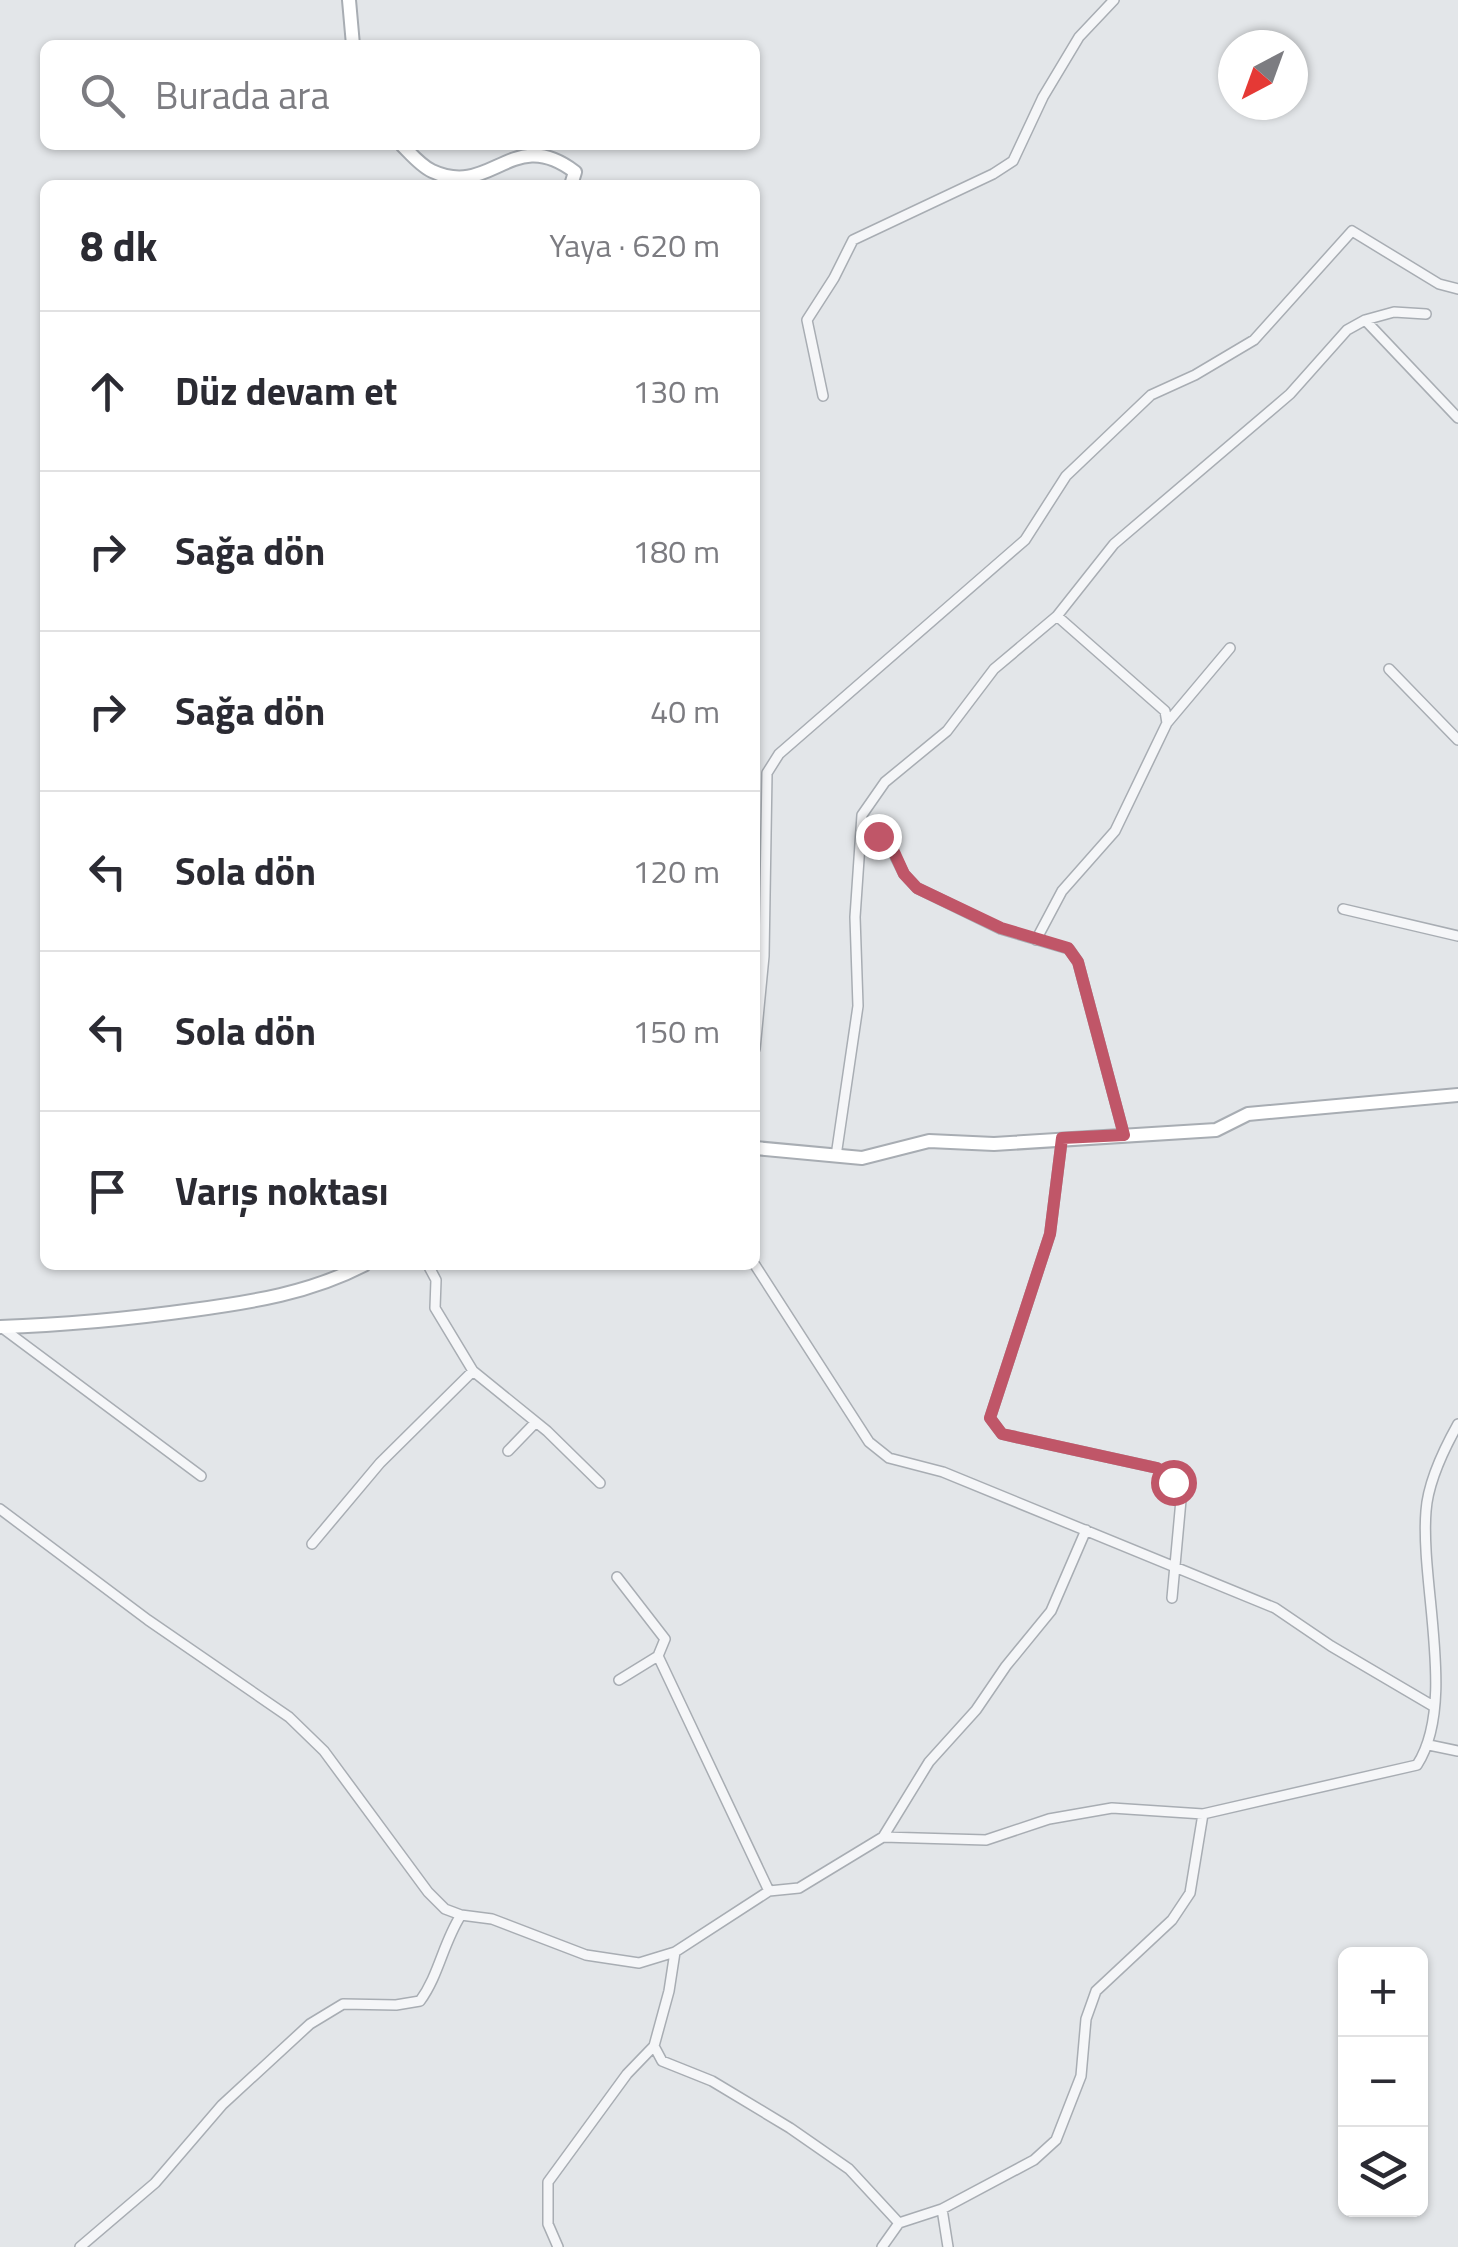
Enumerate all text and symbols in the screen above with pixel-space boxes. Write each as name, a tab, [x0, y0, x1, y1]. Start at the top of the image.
north arrow	[1218, 30, 1308, 120]
search box	[40, 40, 760, 150]
text: Burada ara	[155, 66, 330, 124]
icon: search	[75, 68, 130, 123]
text: 8 dk	[80, 213, 157, 277]
text: Yaya · 620 m	[549, 221, 720, 269]
text: Düz devam et	[175, 362, 397, 420]
icon: ahead	[80, 364, 135, 419]
text: 130 m	[632, 367, 720, 415]
text: Sağa dön	[175, 522, 325, 580]
icon: right	[80, 524, 135, 579]
text: 180 m	[632, 527, 720, 575]
text: Sağa dön	[175, 682, 325, 740]
icon: right	[80, 684, 135, 739]
text: 40 m	[650, 687, 720, 735]
route end	[856, 814, 902, 860]
text: Sola dön	[175, 842, 316, 900]
icon: left	[80, 844, 135, 899]
text: 120 m	[632, 847, 720, 895]
text: Sola dön	[175, 1002, 316, 1060]
icon: left	[80, 1004, 135, 1059]
text: 150 m	[632, 1007, 720, 1055]
text: Varış noktası	[175, 1162, 389, 1220]
icon: arrive	[80, 1164, 135, 1219]
route start	[1151, 1460, 1197, 1506]
map controls	[1338, 1947, 1428, 2217]
button: +	[1338, 1947, 1428, 2037]
button: −	[1338, 2037, 1428, 2127]
button: layers	[1338, 2127, 1428, 2217]

